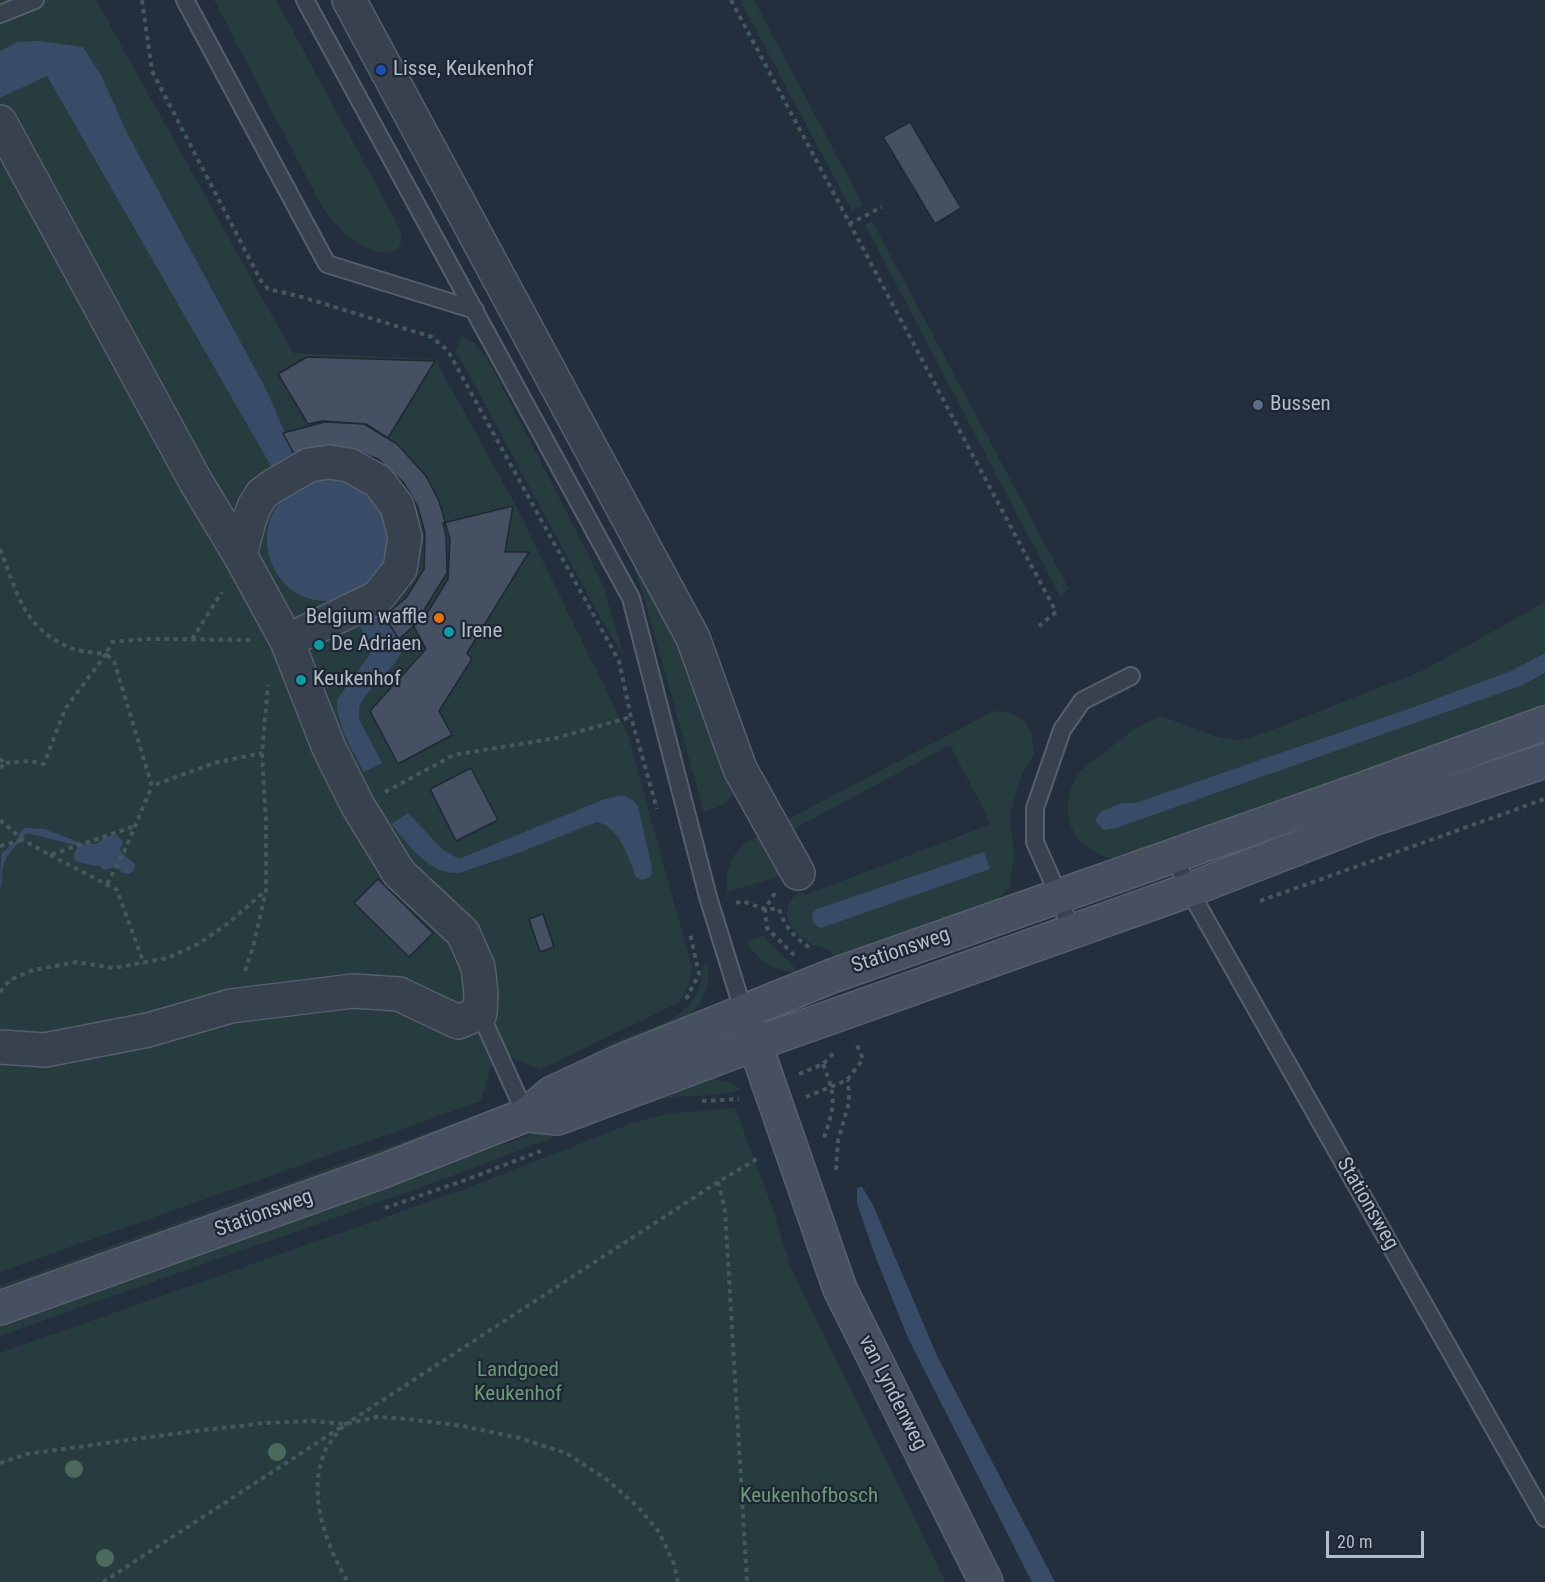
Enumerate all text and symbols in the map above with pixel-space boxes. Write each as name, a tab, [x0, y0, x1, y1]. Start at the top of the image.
place label: Lisse, Keukenhof	[393, 57, 534, 83]
marker: Lisse, Keukenhof	[374, 63, 388, 77]
place label: Bussen	[1270, 392, 1331, 418]
marker: Bussen	[1251, 398, 1265, 412]
place label: Belgium waffle	[306, 605, 427, 631]
marker: Belgium waffle	[432, 611, 446, 625]
place label: Irene	[461, 619, 502, 645]
marker: Irene	[442, 625, 456, 639]
place label: De Adriaen	[331, 632, 421, 658]
marker: De Adriaen	[312, 638, 326, 652]
place label: Keukenhof	[313, 667, 401, 693]
marker: Keukenhof	[294, 673, 308, 687]
street label: Stationsweg	[849, 922, 953, 980]
street label: Stationsweg	[1331, 1153, 1403, 1255]
street label: Stationsweg	[212, 1185, 316, 1243]
street label: van Lyndenweg	[852, 1331, 932, 1455]
park label: Landgoed Keukenhof	[474, 1358, 562, 1408]
park label: Keukenhofbosch	[740, 1484, 878, 1510]
scale bar	[1329, 1519, 1426, 1557]
text: 20 m	[1337, 1531, 1372, 1552]

